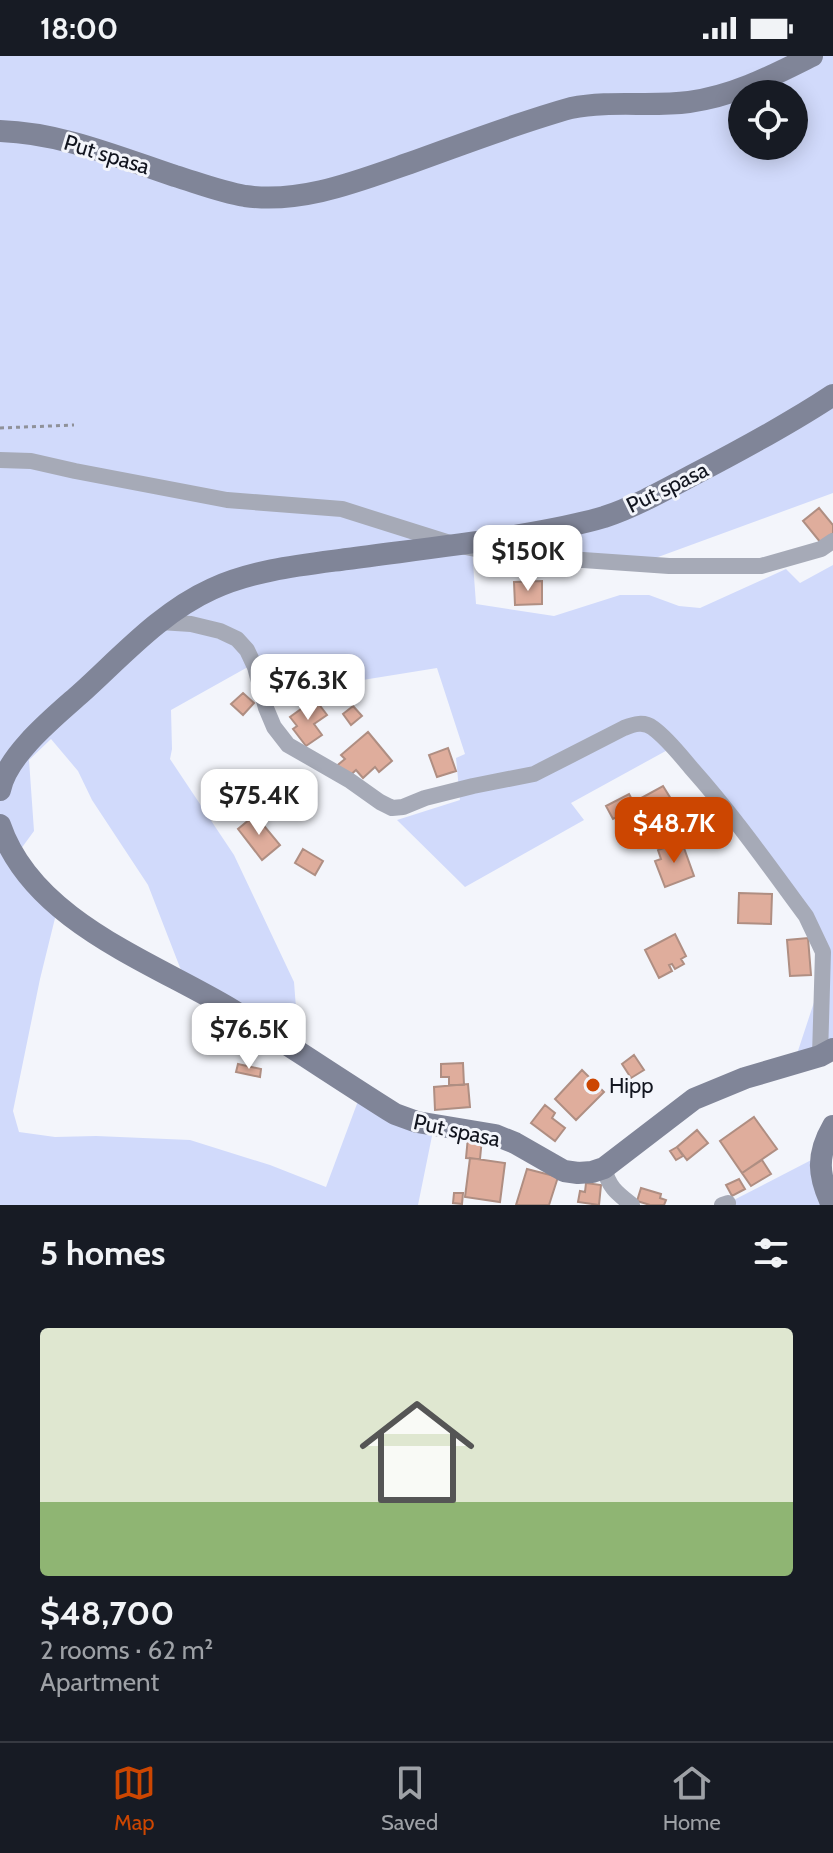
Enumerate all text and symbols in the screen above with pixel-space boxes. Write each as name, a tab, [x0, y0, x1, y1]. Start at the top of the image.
text: 18:00	[40, 10, 118, 47]
map controls	[728, 80, 808, 160]
button: locate	[728, 80, 808, 160]
street label: Put spasa	[61, 129, 153, 180]
street label: Put spasa	[622, 456, 713, 519]
pin: $150K	[472, 525, 584, 593]
text: $150K	[491, 535, 565, 567]
pin: $76.3K	[243, 654, 373, 722]
text: $76.3K	[269, 664, 347, 696]
pin: $75.4K	[194, 769, 324, 837]
text: $75.4K	[219, 779, 299, 811]
pin: $48.7K	[609, 797, 739, 865]
text: $48.7K	[633, 807, 715, 839]
pin: $76.5K	[184, 1003, 314, 1071]
text: $76.5K	[210, 1013, 288, 1045]
place label: Hipp	[609, 1072, 654, 1099]
marker: Hipp	[584, 1076, 602, 1094]
street label: Put spasa	[411, 1108, 503, 1153]
icon: filters	[749, 1231, 793, 1275]
text: 5 homes	[40, 1232, 165, 1274]
icon: home	[345, 1380, 489, 1524]
text: $48,700	[40, 1592, 174, 1634]
text: 2 rooms · 62 m²	[40, 1634, 213, 1666]
text: Apartment	[40, 1666, 159, 1698]
tab: Map	[112, 1761, 156, 1836]
tab: Saved	[381, 1761, 438, 1836]
tab: Home	[663, 1761, 721, 1836]

